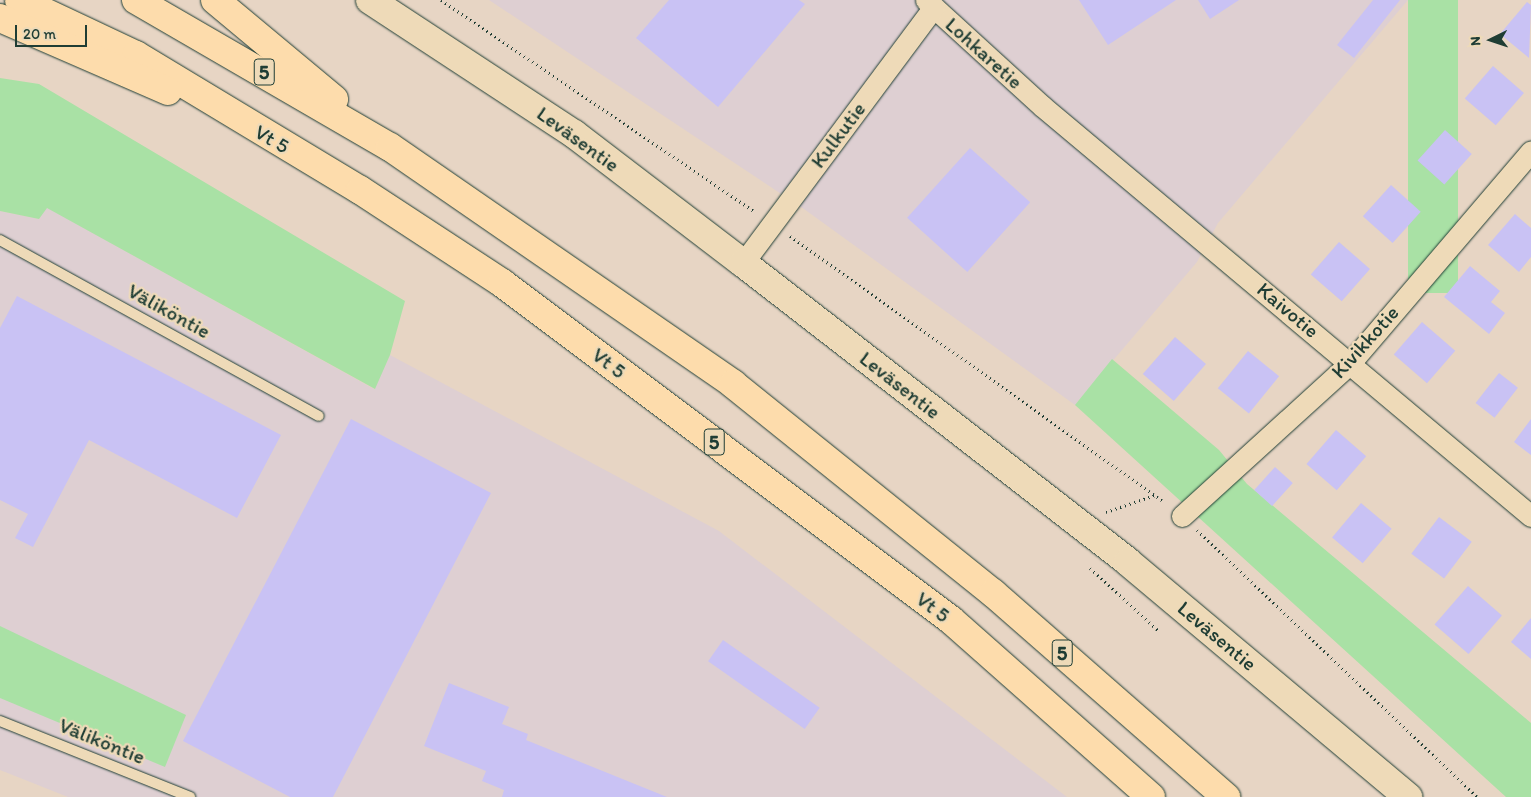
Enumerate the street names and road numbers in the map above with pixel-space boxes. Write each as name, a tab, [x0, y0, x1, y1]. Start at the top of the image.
street label: Lohkaretie	[940, 12, 1028, 94]
road number: 5	[253, 54, 275, 90]
street label: Kulkutie	[805, 97, 871, 173]
street label: Leväsentie	[532, 101, 624, 177]
street label: Vt 5	[250, 119, 294, 159]
street label: Kaivotie	[1252, 277, 1324, 343]
street label: Väliköntie	[123, 278, 215, 344]
street label: Kivikkotie	[1326, 300, 1404, 384]
street label: Vt 5	[587, 342, 631, 384]
street label: Leväsentie	[855, 346, 945, 424]
road number: 5	[703, 424, 725, 460]
street label: Vt 5	[911, 586, 955, 628]
street label: Leväsentie	[1172, 596, 1262, 676]
road number: 5	[1051, 636, 1073, 670]
street label: Väliköntie	[55, 712, 149, 770]

